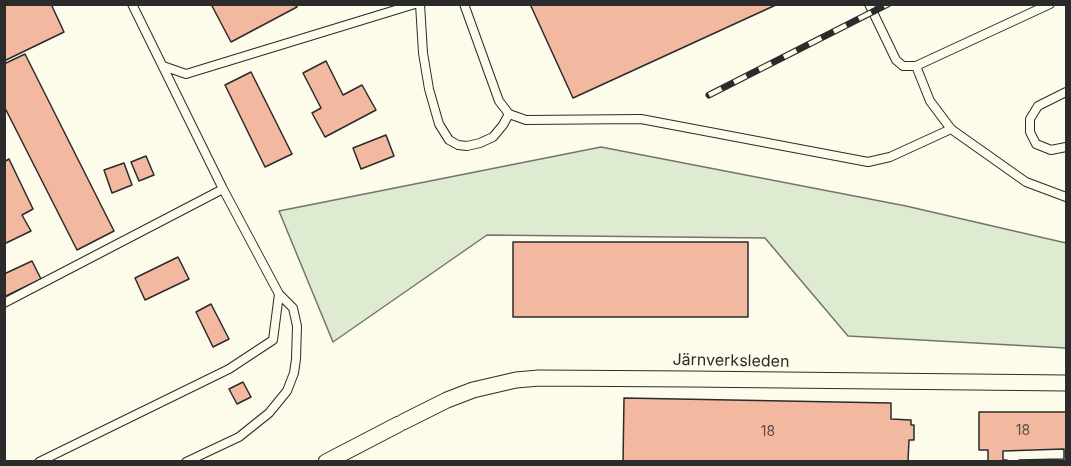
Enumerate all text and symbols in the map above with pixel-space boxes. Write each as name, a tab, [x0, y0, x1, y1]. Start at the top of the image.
street label: Järnverksleden	[672, 350, 790, 372]
house number: 18	[1016, 423, 1030, 439]
house number: 18	[761, 424, 775, 440]

